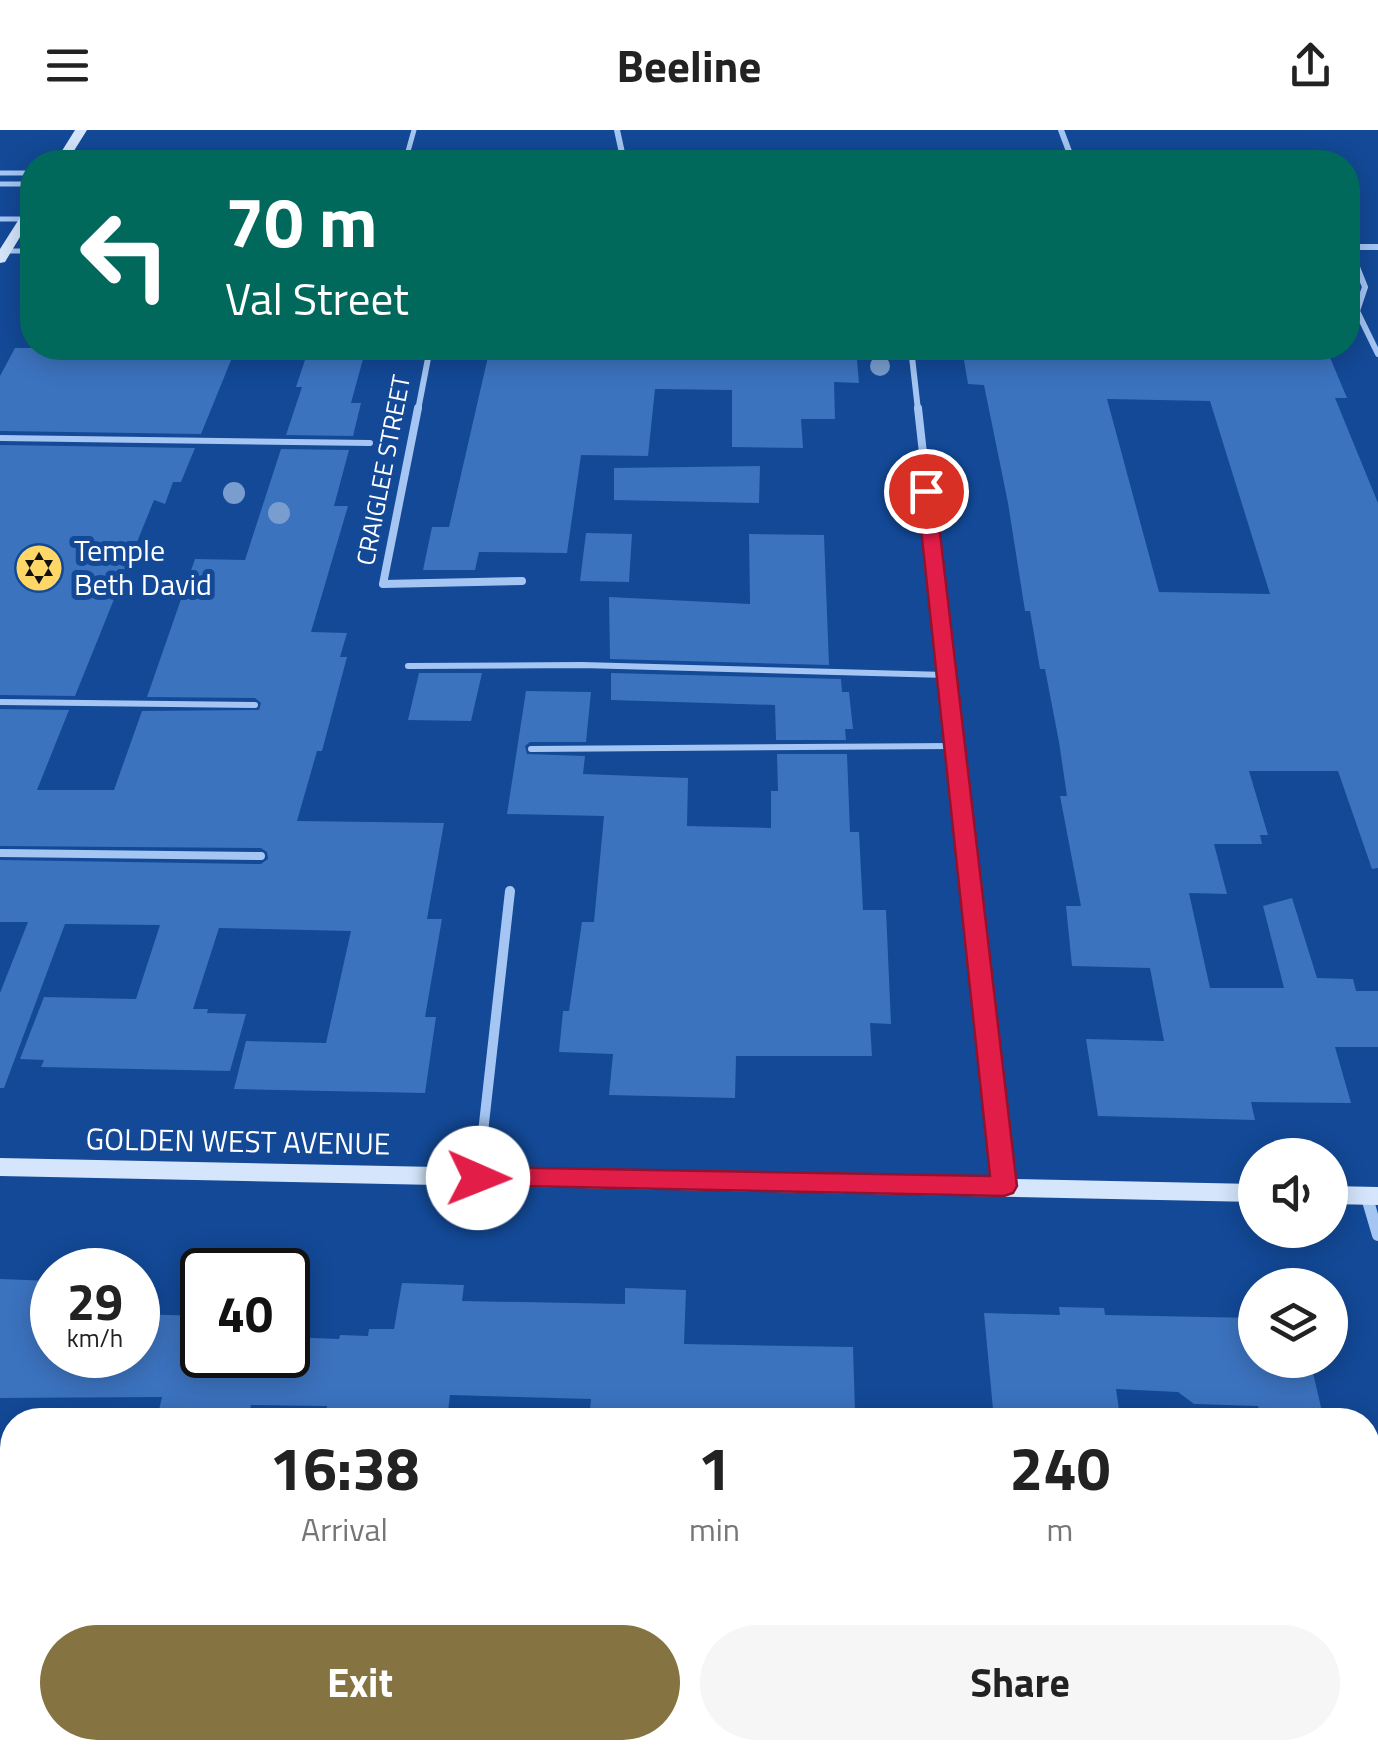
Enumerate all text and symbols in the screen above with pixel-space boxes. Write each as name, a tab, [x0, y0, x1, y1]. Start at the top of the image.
text: Beeline	[617, 31, 761, 99]
icon: menu	[40, 38, 95, 93]
icon: share	[1283, 38, 1338, 93]
text: 70 m	[225, 168, 378, 274]
icon: left	[60, 190, 190, 320]
text: Val Street	[225, 264, 409, 332]
street label: CRAIGLEE STREET	[346, 371, 420, 569]
pin	[884, 449, 969, 534]
icon: arrive	[899, 464, 954, 519]
place label: Temple Beth David	[74, 527, 212, 607]
synagogue icon: Temple Beth David	[13, 542, 65, 594]
street label: GOLDEN WEST AVENUE	[85, 1115, 391, 1167]
position arrow	[426, 1126, 530, 1230]
map controls	[1238, 1138, 1348, 1378]
button: sound	[1238, 1138, 1348, 1248]
speed limit sign: 40	[180, 1248, 310, 1378]
text: 29	[67, 1263, 123, 1339]
button: layers	[1238, 1268, 1348, 1378]
text: km/h	[67, 1319, 123, 1357]
text: 16:38	[270, 1422, 419, 1513]
text: 1	[698, 1422, 731, 1513]
text: 240	[1010, 1422, 1110, 1513]
text: Arrival	[301, 1505, 388, 1553]
text: min	[689, 1505, 740, 1553]
text: m	[1047, 1505, 1073, 1553]
button: Exit	[40, 1625, 680, 1740]
button: Share	[700, 1625, 1340, 1740]

